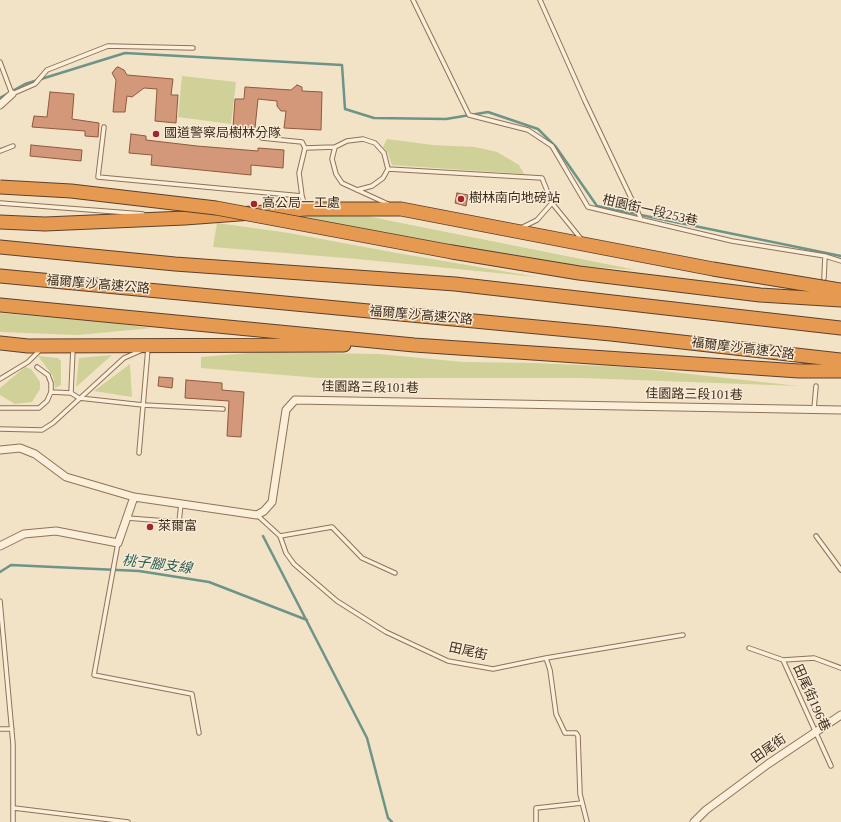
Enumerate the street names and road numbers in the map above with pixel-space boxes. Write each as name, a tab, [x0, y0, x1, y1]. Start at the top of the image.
street label: 柑園街一段253巷	[601, 192, 699, 230]
street label: 福爾摩沙高速公路	[46, 273, 150, 297]
street label: 福爾摩沙高速公路	[369, 304, 473, 328]
street label: 福爾摩沙高速公路	[690, 335, 796, 363]
street label: 佳園路三段101巷	[321, 379, 419, 397]
street label: 佳園路三段101巷	[645, 386, 743, 404]
street label: 田尾街	[447, 640, 489, 664]
street label: 田尾街196巷	[789, 662, 833, 734]
street label: 田尾街	[749, 731, 789, 767]

